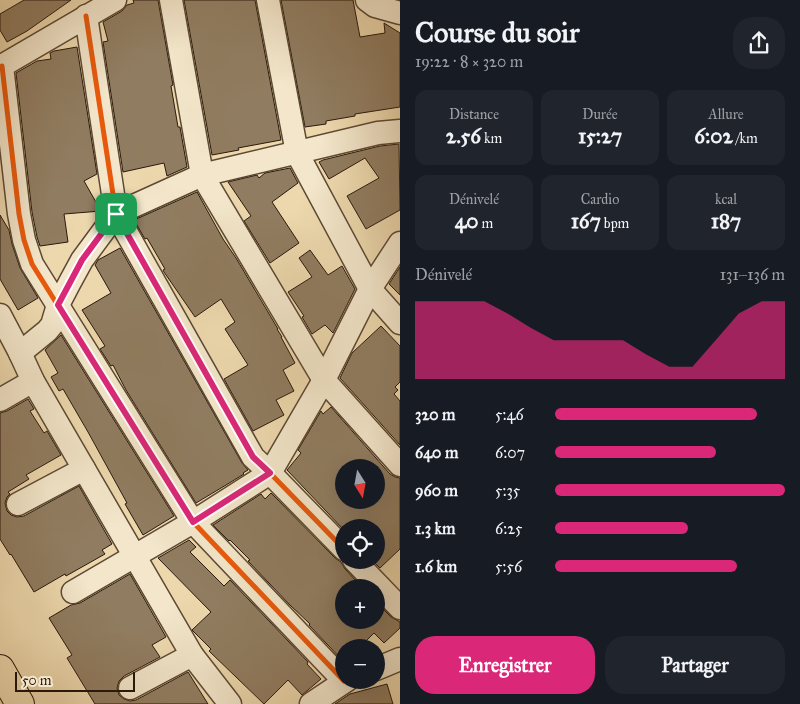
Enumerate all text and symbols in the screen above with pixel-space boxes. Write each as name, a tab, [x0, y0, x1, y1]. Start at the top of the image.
text: Course du soir	[415, 15, 579, 50]
button: share	[733, 17, 785, 69]
text: 19:22 · 8 × 320 m	[415, 52, 523, 71]
text: Distance	[449, 106, 499, 123]
text: Durée	[582, 106, 618, 123]
text: Allure	[708, 106, 744, 123]
text: 2.56	[446, 123, 481, 149]
text: 15:27	[578, 123, 622, 149]
text: 6:02	[694, 123, 733, 149]
text: km	[481, 130, 502, 147]
text: /km	[733, 130, 758, 147]
text: Dénivelé	[449, 191, 499, 208]
text: Cardio	[581, 191, 619, 208]
text: kcal	[715, 191, 737, 208]
pin	[95, 193, 137, 235]
icon: arrive	[102, 200, 130, 228]
text: 40	[455, 208, 479, 234]
text: 167	[571, 208, 601, 234]
text: 187	[711, 208, 741, 234]
text: m	[479, 215, 493, 232]
text: bpm	[601, 215, 629, 232]
text: Dénivelé	[415, 265, 472, 284]
text: 131–136 m	[720, 265, 785, 284]
text: 320 m	[415, 405, 456, 424]
text: 5:46	[495, 405, 524, 424]
text: 640 m	[415, 443, 458, 462]
text: 6:07	[495, 443, 525, 462]
north arrow	[335, 459, 385, 509]
map controls	[335, 459, 385, 689]
text: 960 m	[415, 481, 458, 500]
text: 5:35	[495, 481, 520, 500]
button: locate	[335, 519, 385, 569]
text: 1.3 km	[415, 519, 455, 538]
text: 6:25	[495, 519, 522, 538]
text: 1.6 km	[415, 557, 457, 576]
text: 5:56	[495, 557, 522, 576]
button: +	[335, 579, 385, 629]
button: Enregistrer	[415, 636, 595, 694]
button: Partager	[605, 636, 785, 694]
button: −	[335, 639, 385, 689]
scale bar	[15, 669, 135, 692]
text: 50 m	[22, 672, 51, 689]

